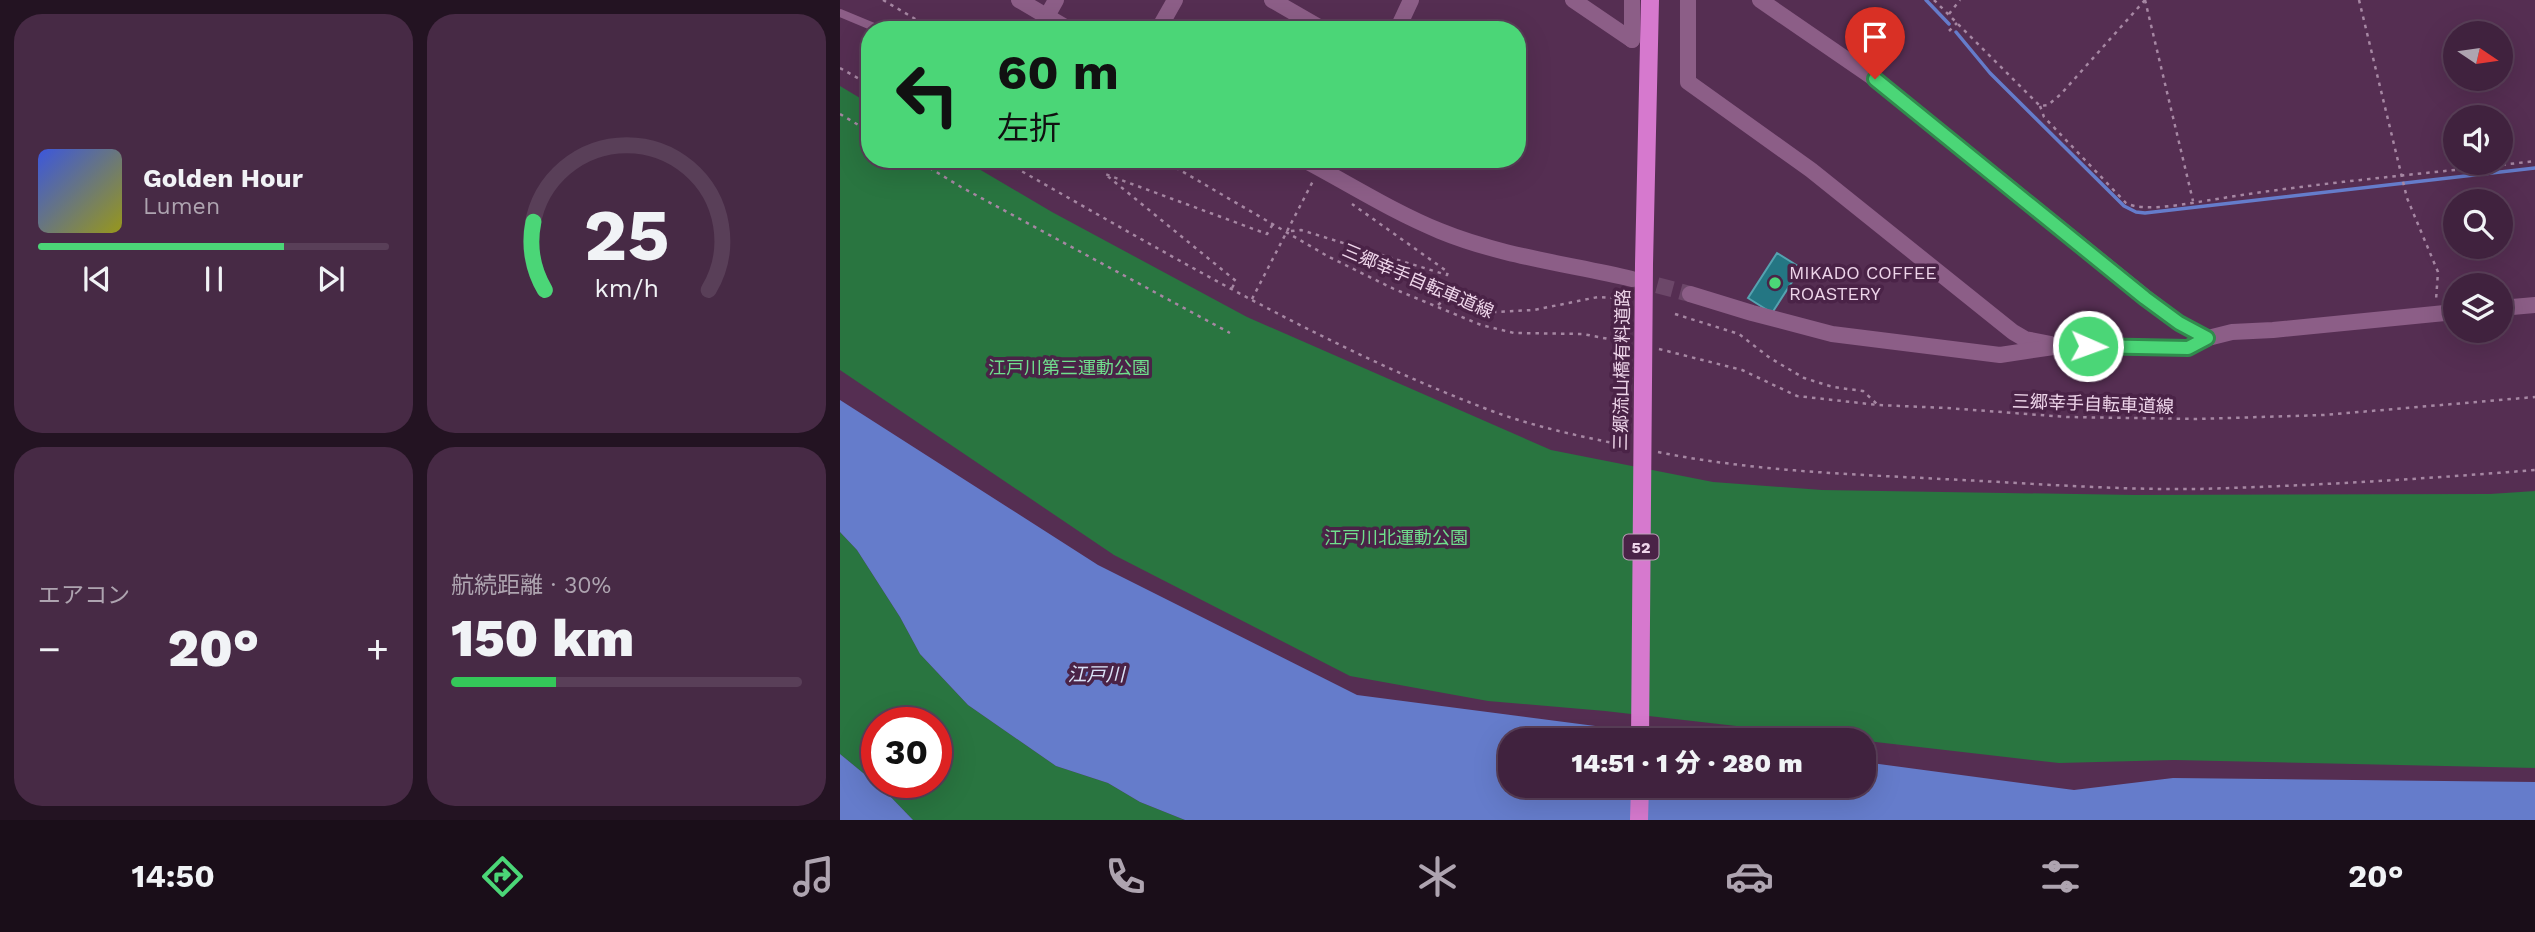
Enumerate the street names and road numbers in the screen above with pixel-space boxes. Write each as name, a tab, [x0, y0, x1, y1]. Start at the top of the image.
street label: 三郷幸手自転車道線	[1340, 239, 1497, 322]
street label: 三郷流山橋有料道路	[1610, 289, 1633, 451]
street label: 三郷幸手自転車道線	[2012, 390, 2174, 417]
road number: 52	[1624, 534, 1658, 560]

